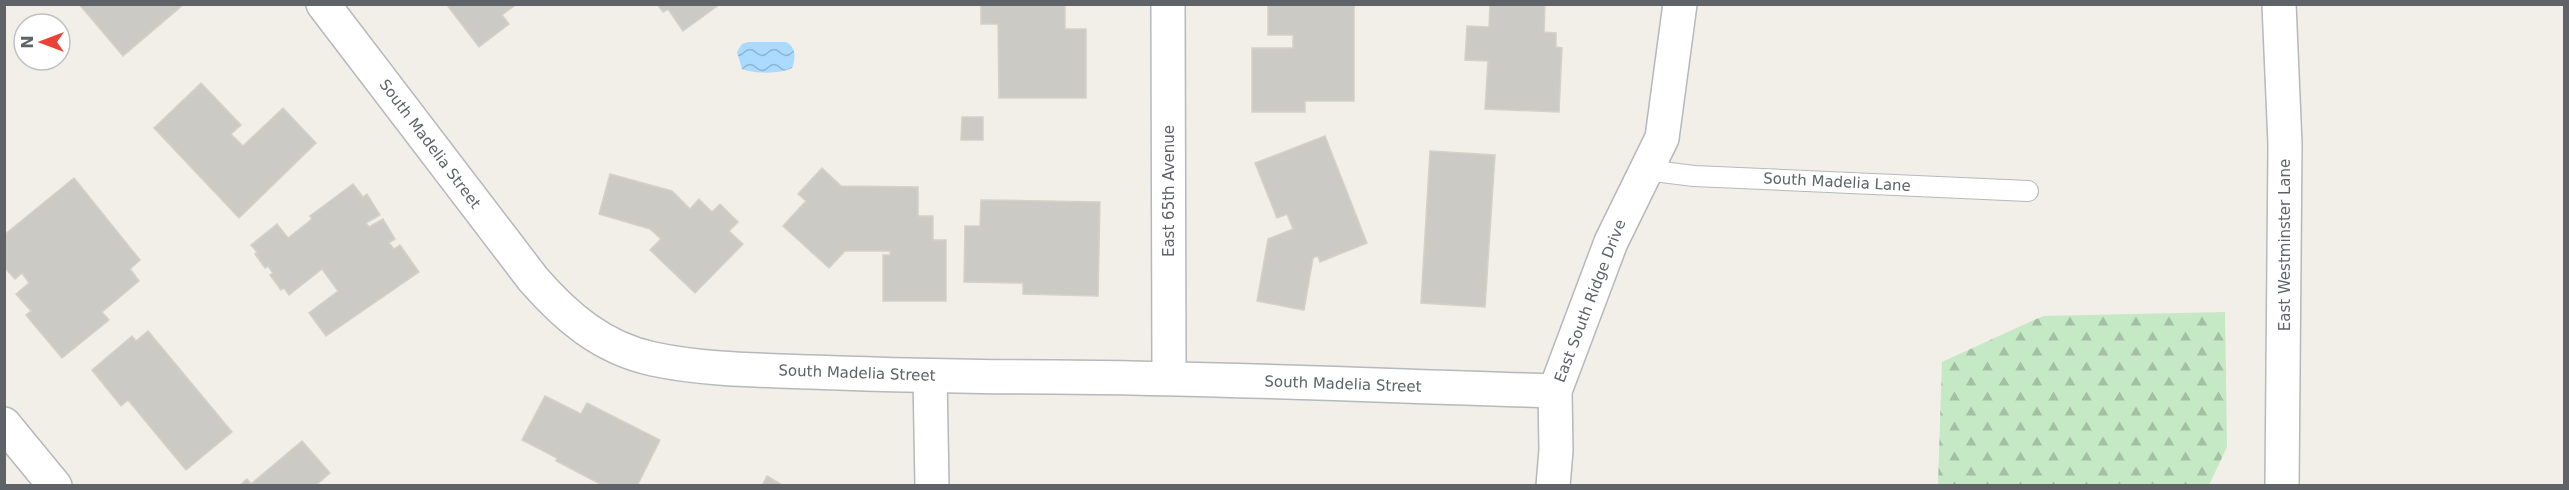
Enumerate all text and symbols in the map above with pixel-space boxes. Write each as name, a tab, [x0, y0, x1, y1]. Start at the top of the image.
north arrow	[12, 12, 72, 72]
text: N	[18, 35, 37, 49]
street label: South Madelia Street	[376, 76, 485, 212]
street label: East 65th Avenue	[1160, 125, 1178, 257]
street label: East Westminster Lane	[2276, 159, 2294, 331]
street label: South Madelia Lane	[1763, 169, 1911, 195]
street label: East South Ridge Drive	[1551, 217, 1629, 385]
street label: South Madelia Street	[778, 361, 936, 385]
street label: South Madelia Street	[1264, 372, 1422, 396]

